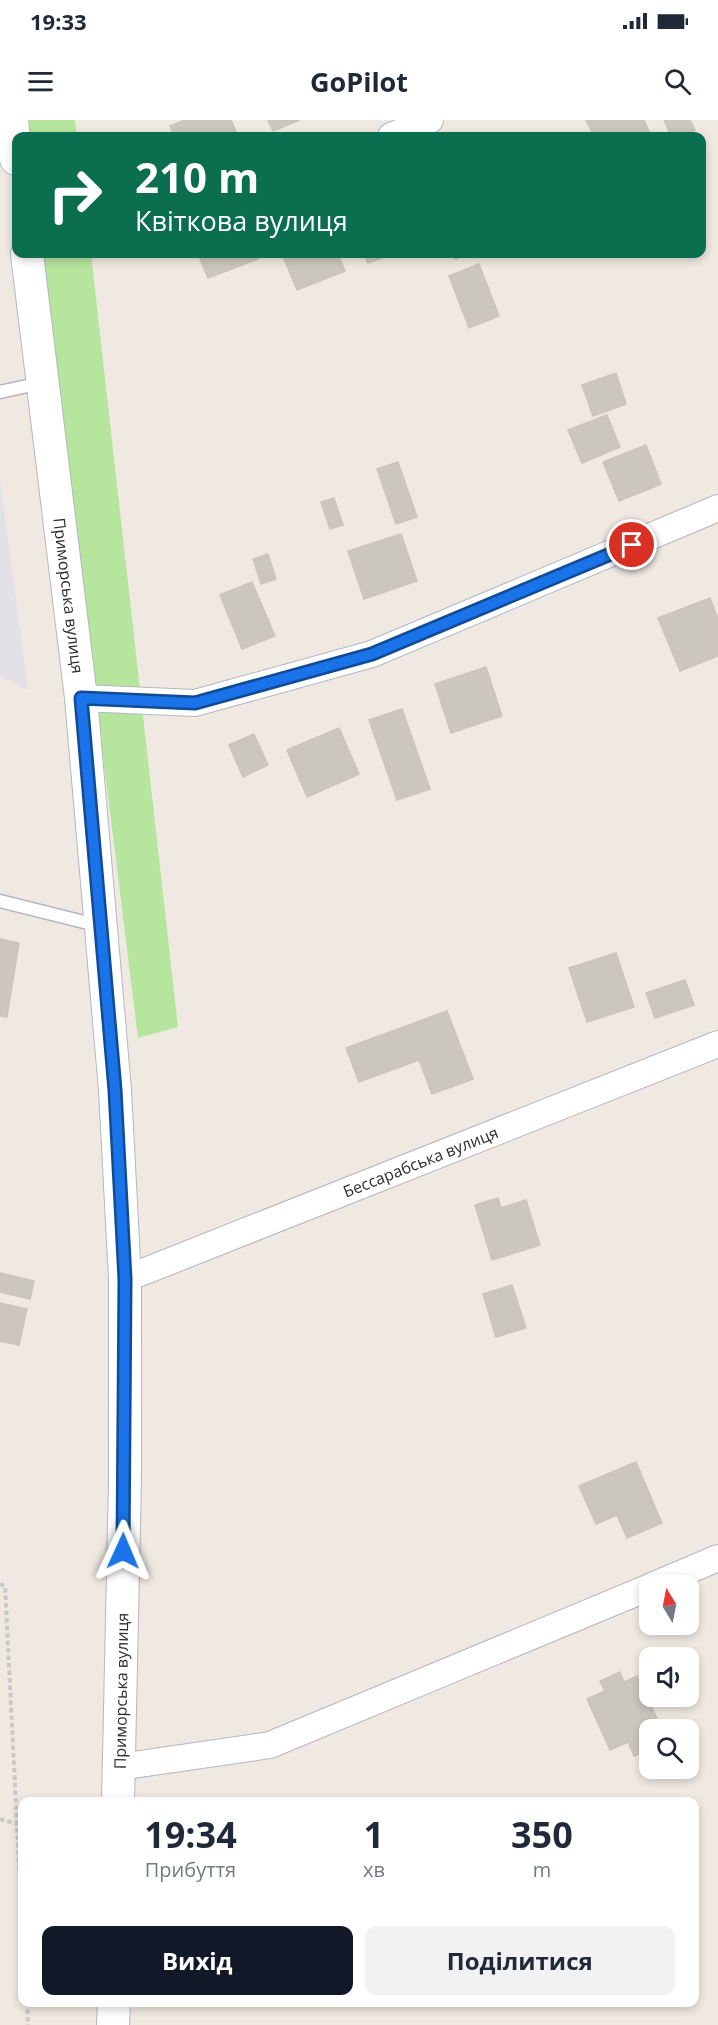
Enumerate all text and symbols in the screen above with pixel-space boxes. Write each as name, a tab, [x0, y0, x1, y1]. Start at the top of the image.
text: 19:33	[30, 6, 87, 36]
text: GoPilot	[310, 63, 408, 100]
icon: menu	[24, 65, 57, 98]
icon: search	[661, 65, 694, 98]
text: 210 m	[135, 148, 259, 205]
icon: right	[36, 156, 114, 234]
text: Квіткова вулиця	[135, 202, 348, 239]
street label: Приморська вулиця	[48, 516, 89, 675]
pin	[606, 519, 657, 570]
icon: arrive	[615, 528, 648, 561]
street label: Бессарабська вулиця	[340, 1121, 501, 1202]
position arrow	[91, 1519, 155, 1583]
north arrow	[639, 1575, 699, 1635]
map controls	[639, 1575, 699, 1779]
street label: Приморська вулиця	[109, 1613, 133, 1769]
button: sound	[639, 1647, 699, 1707]
button: search	[639, 1719, 699, 1779]
text: 19:34	[144, 1810, 237, 1859]
text: 1	[364, 1810, 384, 1859]
text: 350	[511, 1810, 573, 1859]
text: Прибуття	[145, 1856, 236, 1883]
text: хв	[363, 1856, 385, 1883]
text: m	[533, 1856, 551, 1883]
button: Вихід	[42, 1926, 353, 1995]
button: Поділитися	[365, 1926, 675, 1995]

